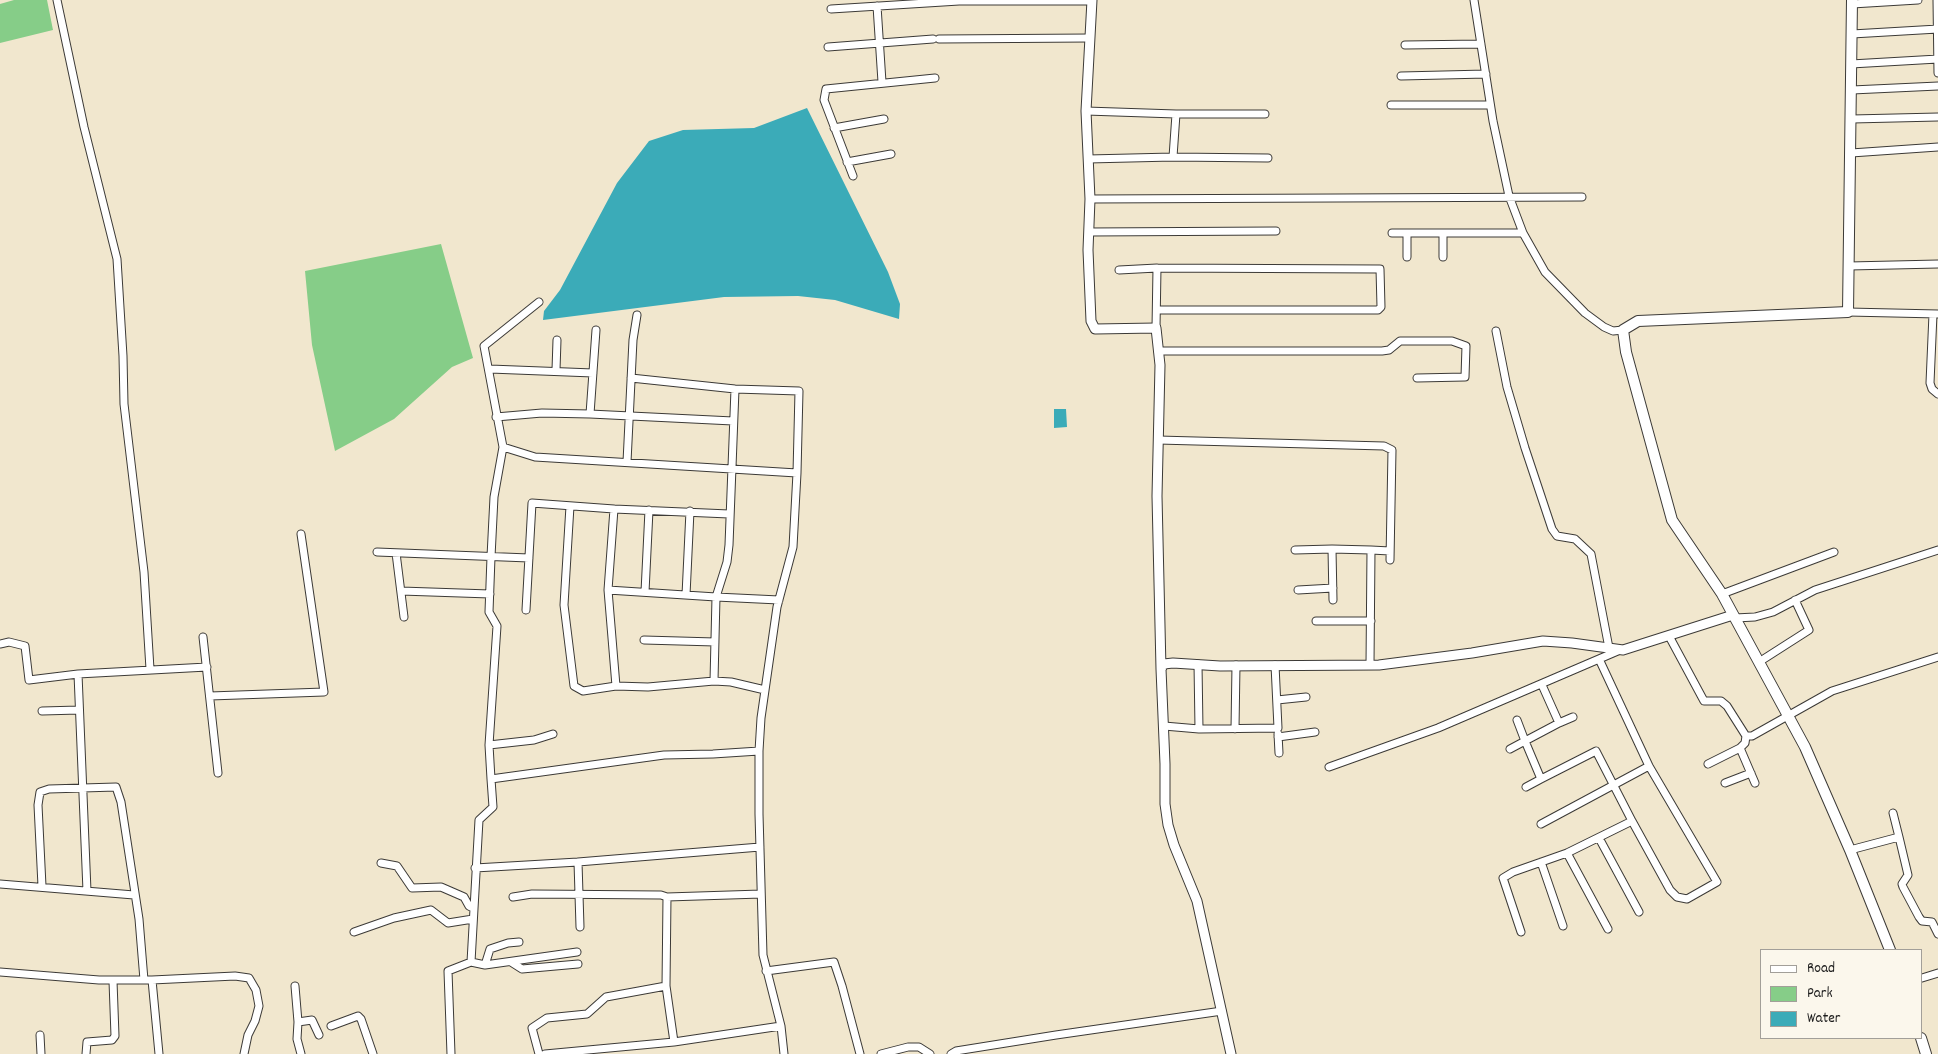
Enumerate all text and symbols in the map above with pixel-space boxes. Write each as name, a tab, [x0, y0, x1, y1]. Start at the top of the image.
legend	[1760, 949, 1923, 1039]
text: Road	[1807, 958, 1835, 980]
text: Park	[1807, 983, 1833, 1005]
text: Water	[1807, 1008, 1840, 1030]

